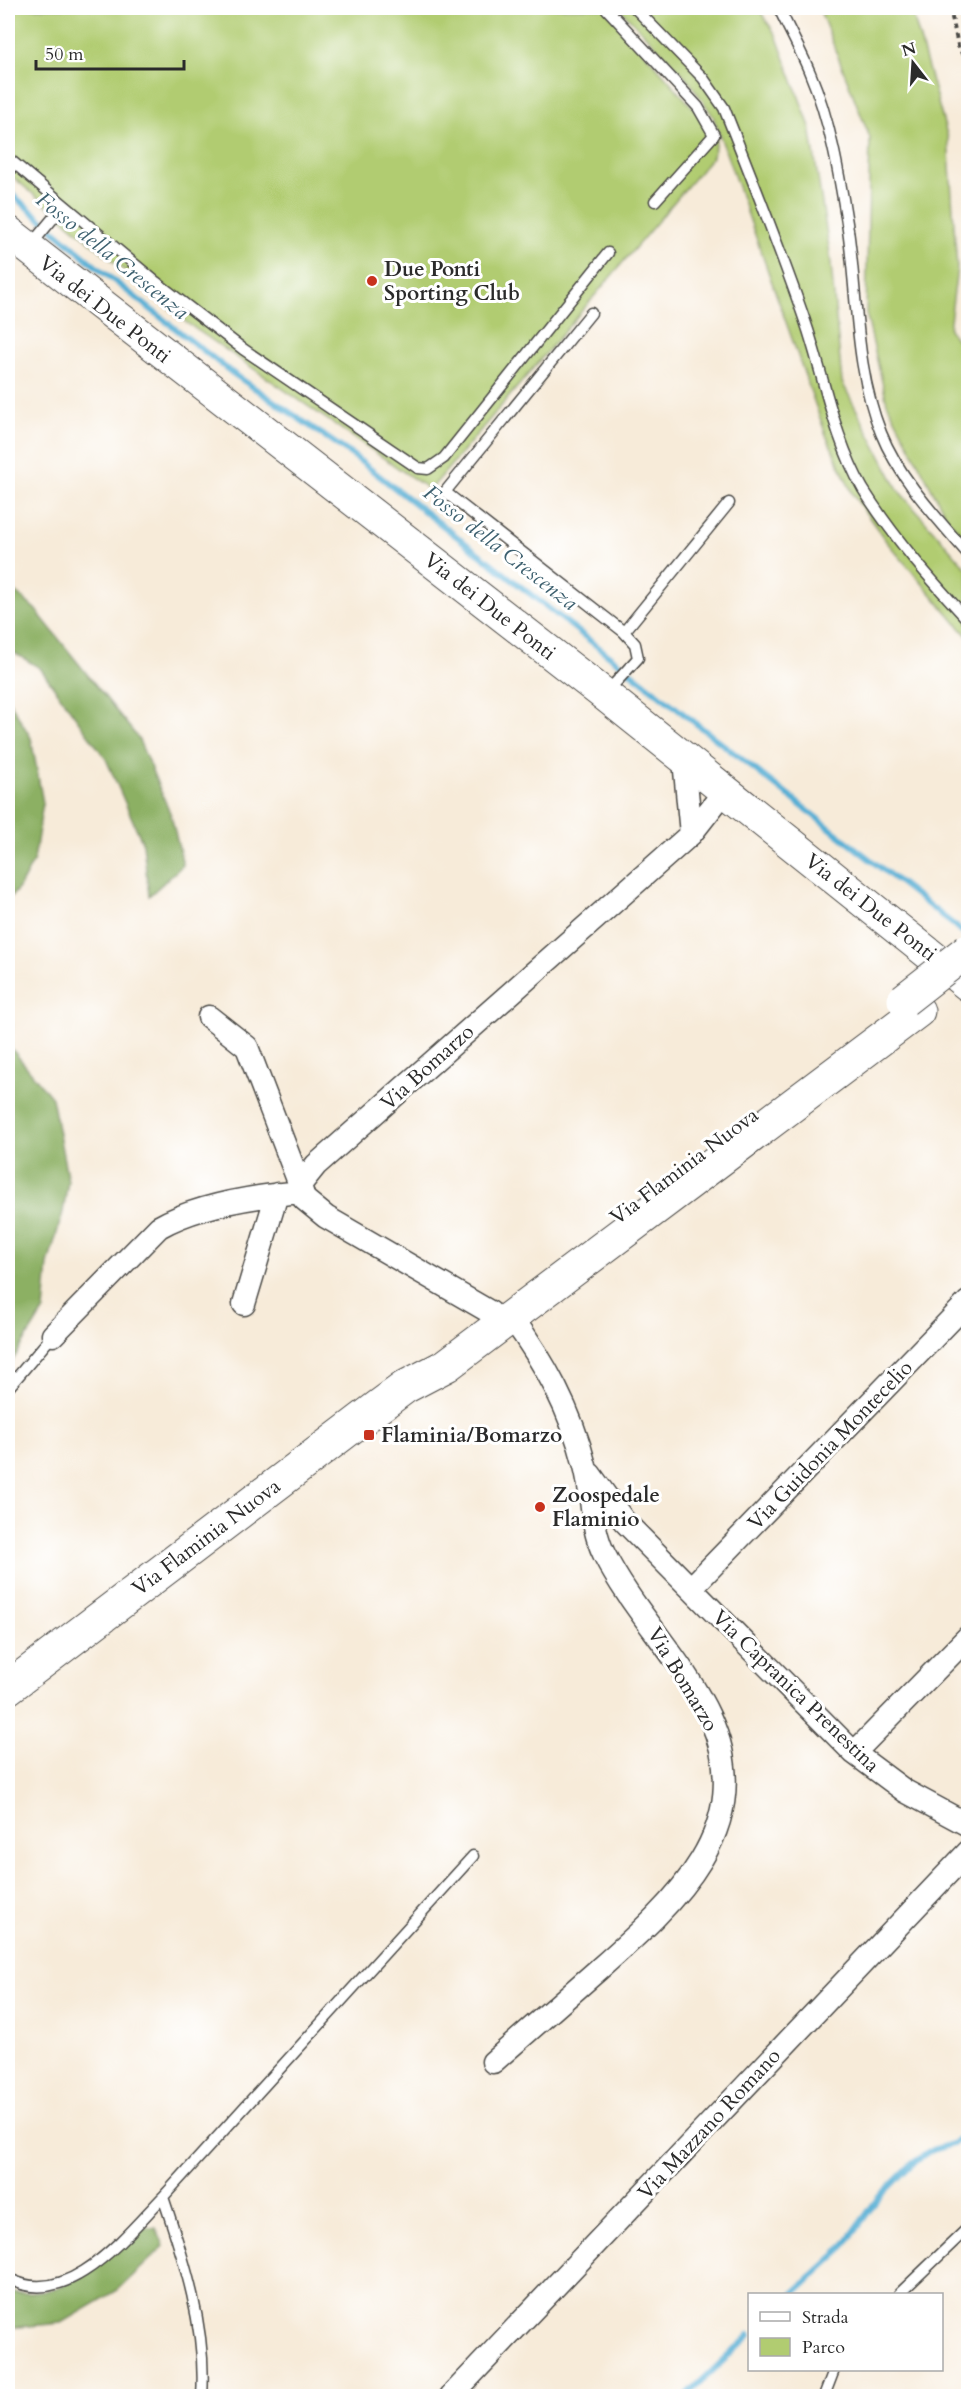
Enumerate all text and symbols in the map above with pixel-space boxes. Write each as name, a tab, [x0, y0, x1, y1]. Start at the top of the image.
scale bar	[36, 33, 184, 71]
north arrow	[883, 33, 943, 93]
text: N	[899, 37, 919, 62]
text: 50 m	[45, 42, 84, 67]
water label: Fosso della Crescenza	[30, 185, 195, 327]
street label: Via dei Due Ponti	[33, 249, 177, 370]
place label: Due Ponti Sporting Club	[384, 255, 520, 308]
marker: Due Ponti Sporting Club	[365, 274, 379, 288]
water label: Fosso della Crescenza	[417, 478, 584, 618]
street label: Via dei Due Ponti	[418, 546, 562, 667]
street label: Via dei Due Ponti	[799, 847, 943, 968]
street label: Via Bomarzo	[374, 1017, 480, 1117]
street label: Via Flaminia Nuova	[604, 1101, 765, 1232]
street label: Via Guidonia Montecelio	[741, 1354, 919, 1537]
place label: Flaminia/Bomarzo	[381, 1421, 562, 1450]
marker: Flaminia/Bomarzo	[362, 1428, 376, 1442]
street label: Via Flaminia Nuova	[126, 1472, 287, 1603]
place label: Zoospedale Flaminio	[552, 1481, 660, 1534]
marker: Zoospedale Flaminio	[533, 1500, 547, 1514]
street label: Via Capranica Prenestina	[705, 1604, 886, 1779]
street label: Via Bomarzo	[640, 1622, 725, 1737]
street label: Via Mazzano Romano	[631, 2042, 787, 2207]
legend	[748, 2293, 943, 2371]
text: Strada	[802, 2305, 849, 2330]
text: Parco	[802, 2335, 845, 2360]

